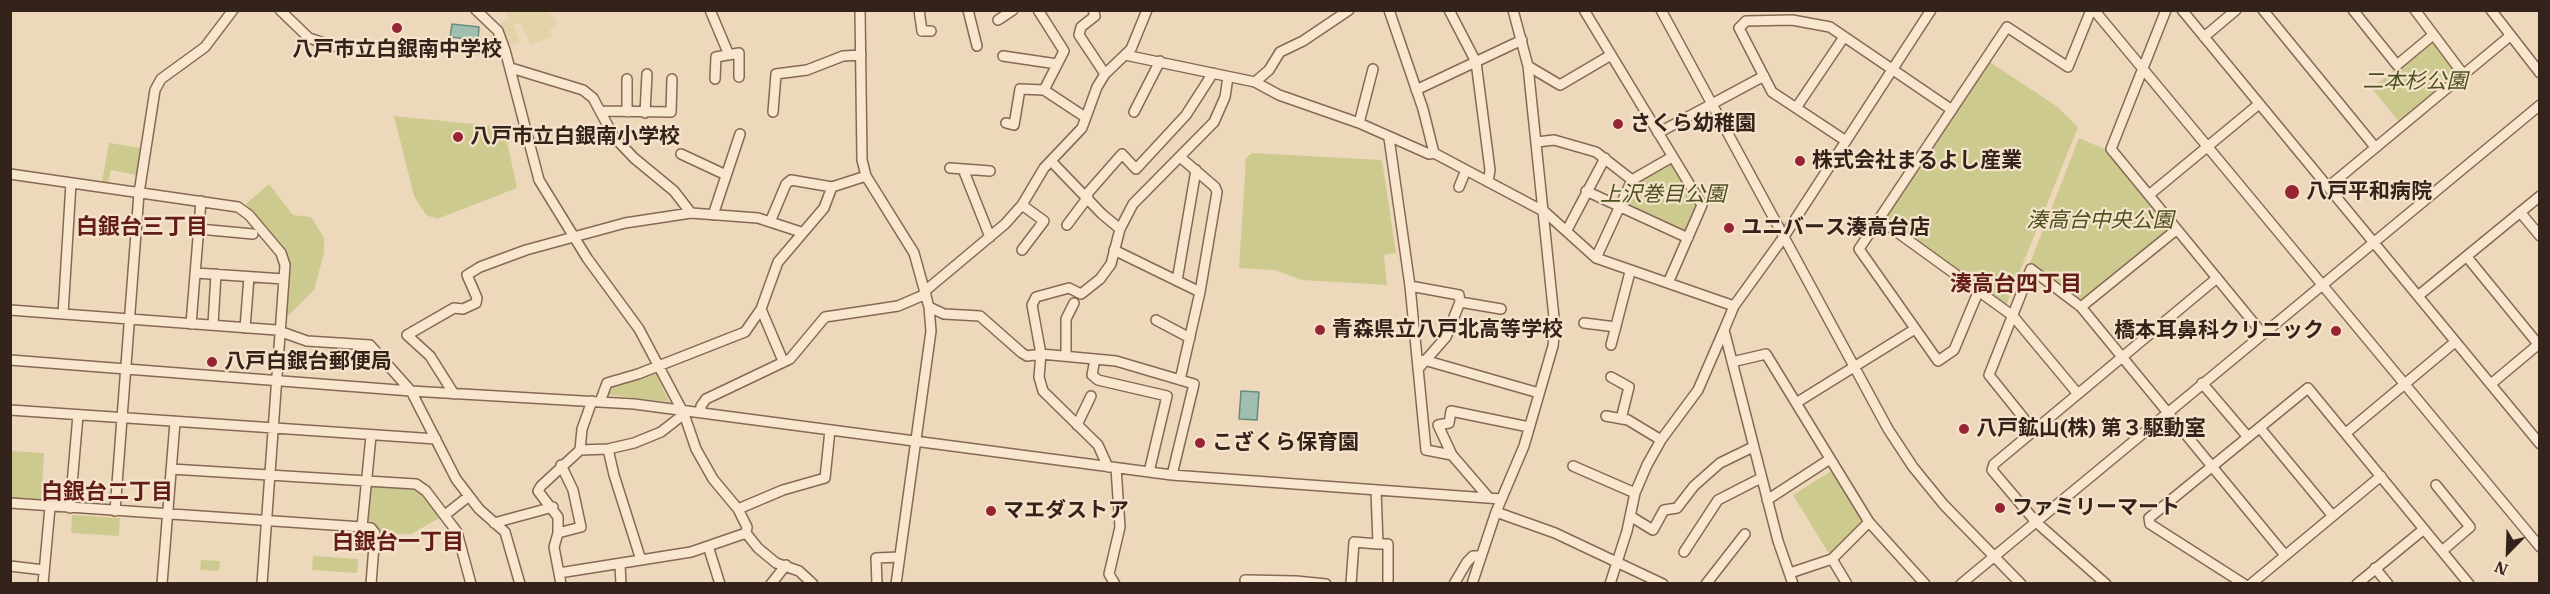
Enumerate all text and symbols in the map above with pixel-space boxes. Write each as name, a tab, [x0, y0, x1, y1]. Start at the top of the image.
marker: 八戸市立白銀南中学校	[390, 21, 404, 35]
place label: 八戸市立白銀南中学校	[292, 37, 502, 63]
park label: 二本杉公園	[2363, 69, 2467, 95]
place label: さくら幼稚園	[1630, 111, 1756, 137]
marker: さくら幼稚園	[1611, 117, 1625, 131]
place label: 八戸市立白銀南小学校	[470, 124, 680, 150]
marker: 八戸市立白銀南小学校	[451, 130, 465, 144]
place label: 株式会社まるよし産業	[1812, 148, 2022, 174]
marker: 株式会社まるよし産業	[1793, 154, 1807, 168]
place label: 八戸平和病院	[2306, 179, 2432, 205]
park label: 上沢巻目公園	[1600, 182, 1726, 208]
marker: 八戸平和病院	[2283, 183, 2301, 201]
park label: 湊高台中央公園	[2027, 208, 2173, 234]
district label: 白銀台三丁目	[76, 215, 208, 241]
place label: ユニバース湊高台店	[1741, 215, 1930, 241]
marker: ユニバース湊高台店	[1722, 221, 1736, 235]
district label: 湊高台四丁目	[1950, 272, 2082, 298]
place label: 青森県立八戸北高等学校	[1332, 317, 1563, 343]
place label: 橋本耳鼻科クリニック	[2114, 318, 2324, 344]
marker: 青森県立八戸北高等学校	[1313, 323, 1327, 337]
marker: 橋本耳鼻科クリニック	[2329, 324, 2343, 338]
place label: 八戸白銀台郵便局	[224, 349, 392, 375]
marker: 八戸白銀台郵便局	[205, 355, 219, 369]
place label: 八戸鉱山(株) 第３駆動室	[1976, 416, 2206, 442]
marker: 八戸鉱山(株) 第３駆動室	[1957, 422, 1971, 436]
place label: こざくら保育園	[1212, 430, 1359, 456]
marker: こざくら保育園	[1193, 436, 1207, 450]
district label: 白銀台二丁目	[41, 480, 173, 506]
place label: ファミリーマート	[2012, 495, 2180, 521]
place label: マエダストア	[1003, 498, 1129, 524]
marker: ファミリーマート	[1993, 501, 2007, 515]
marker: マエダストア	[984, 504, 998, 518]
north arrow	[2478, 522, 2538, 582]
district label: 白銀台一丁目	[332, 530, 464, 556]
text: N	[2491, 557, 2511, 580]

